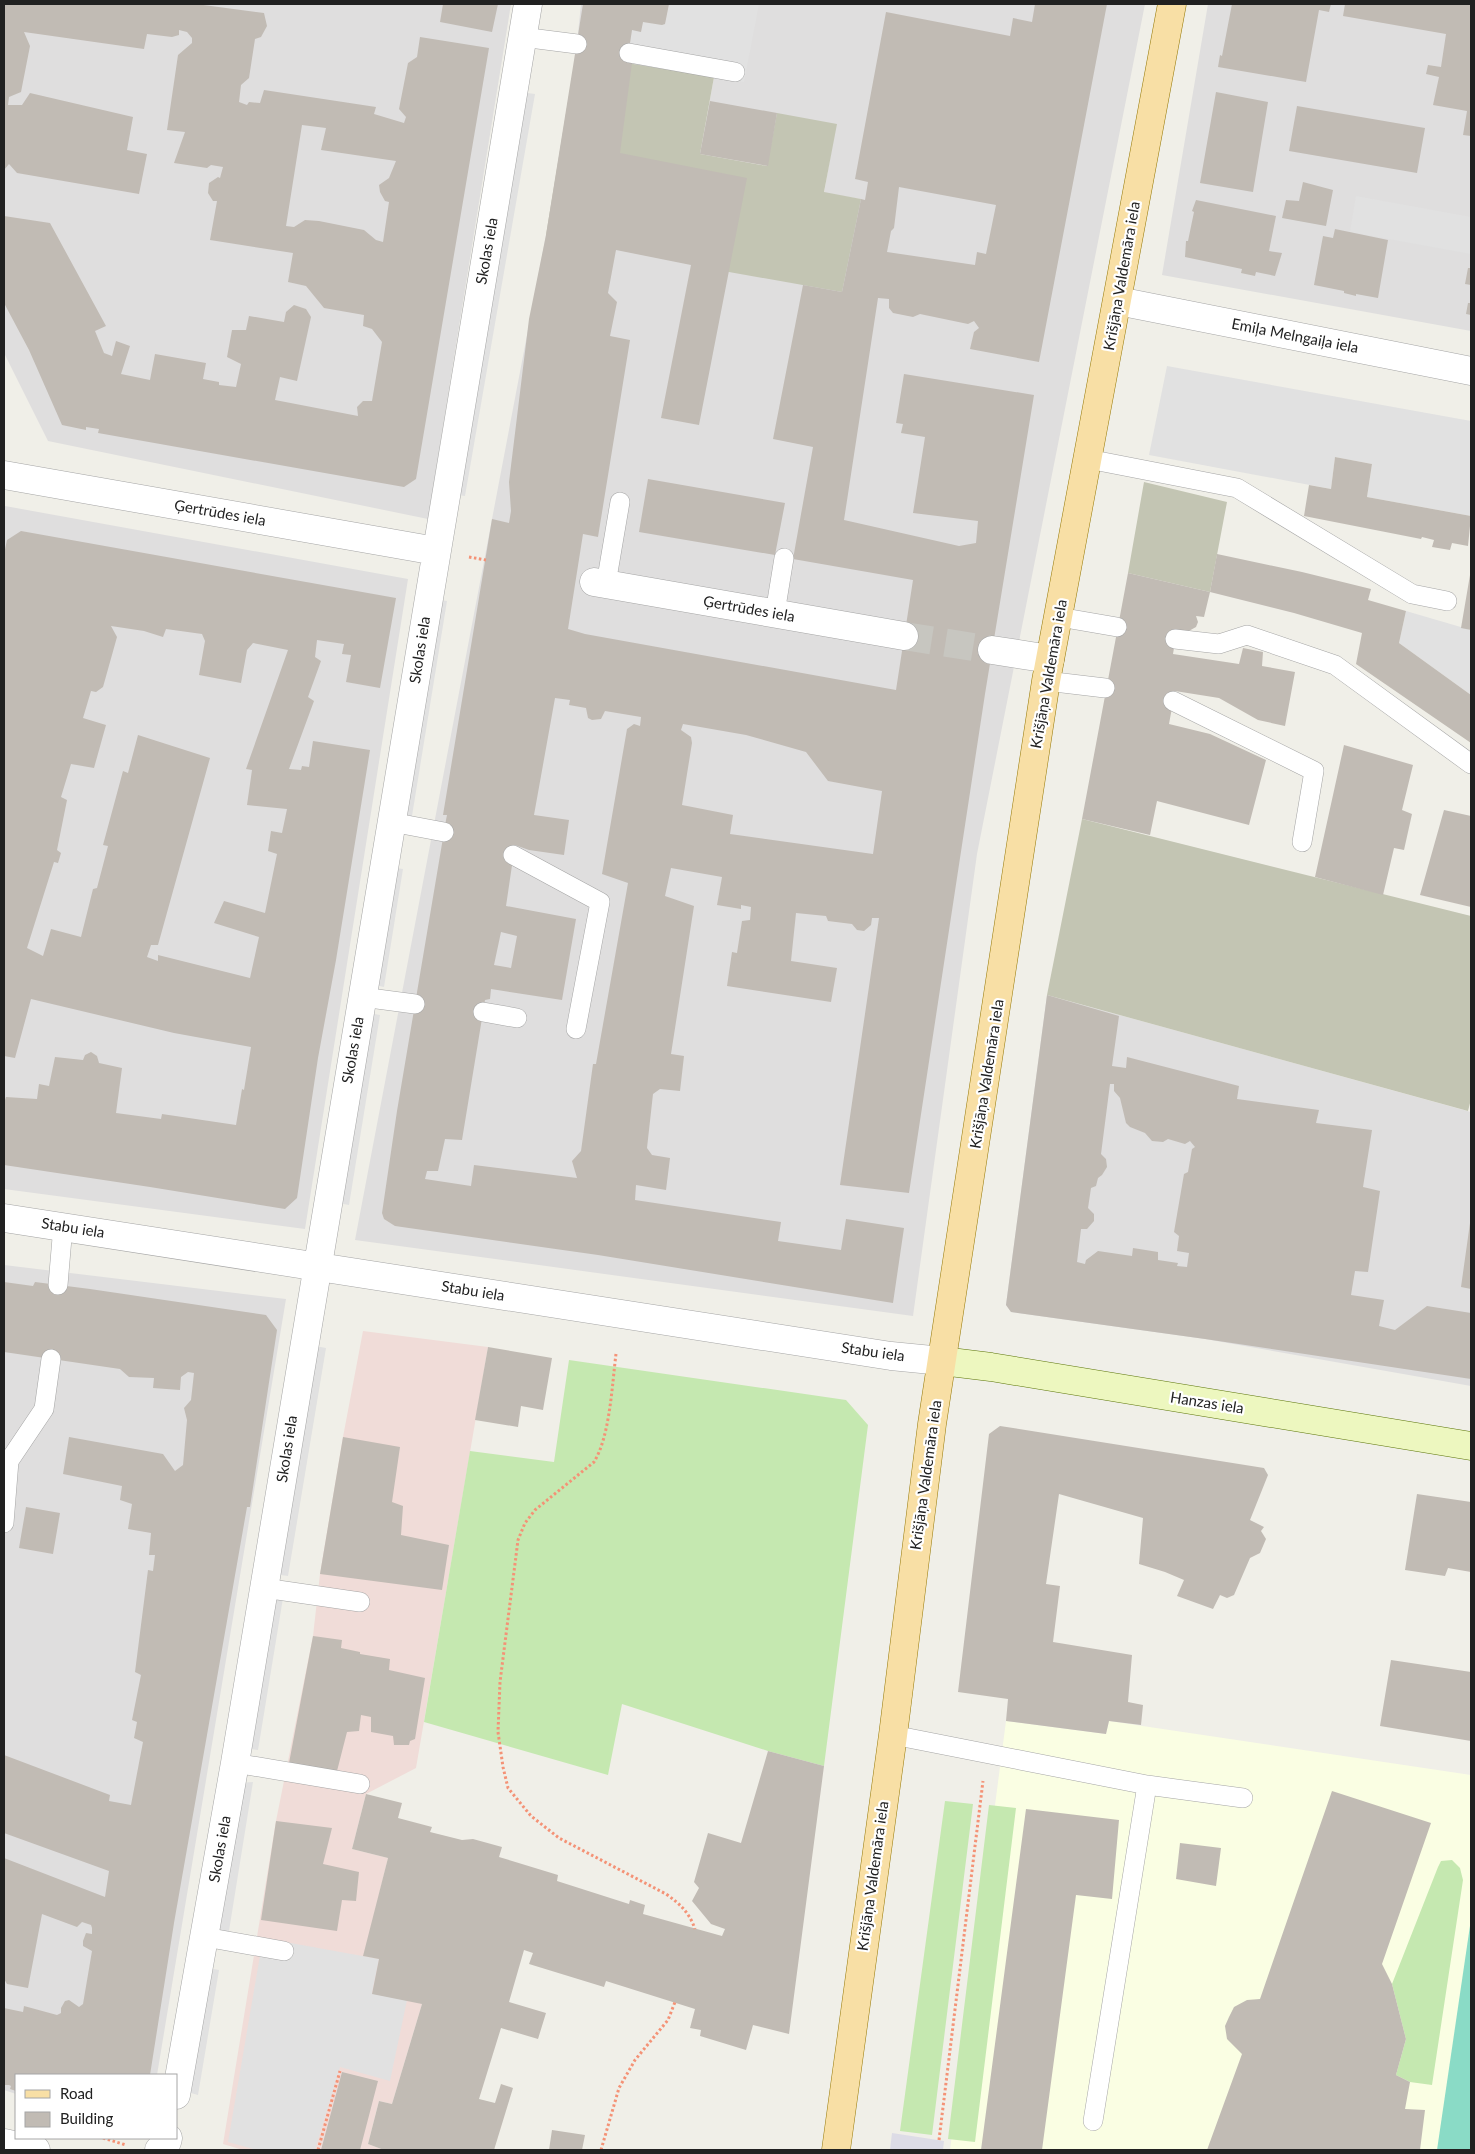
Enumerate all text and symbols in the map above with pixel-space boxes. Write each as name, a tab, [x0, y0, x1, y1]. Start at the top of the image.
street label: Krišjāņa Valdemāra iela	[1099, 200, 1143, 352]
street label: Skolas iela	[471, 216, 501, 286]
street label: Emiļa Melngaiļa iela	[1230, 314, 1360, 356]
street label: Ģertrūdes iela	[173, 495, 267, 529]
street label: Ģertrūdes iela	[702, 591, 796, 625]
street label: Krišjāņa Valdemāra iela	[1026, 598, 1070, 750]
street label: Skolas iela	[405, 615, 433, 685]
street label: Krišjāņa Valdemāra iela	[965, 998, 1007, 1150]
street label: Skolas iela	[337, 1015, 367, 1085]
street label: Stabu iela	[40, 1213, 106, 1241]
street label: Stabu iela	[440, 1276, 506, 1304]
street label: Stabu iela	[840, 1338, 906, 1364]
street label: Hanzas iela	[1169, 1387, 1245, 1417]
street label: Krišjāņa Valdemāra iela	[906, 1399, 944, 1551]
street label: Skolas iela	[272, 1414, 300, 1484]
street label: Krišjāņa Valdemāra iela	[853, 1800, 891, 1952]
street label: Skolas iela	[204, 1814, 234, 1884]
legend	[15, 2074, 178, 2139]
text: Road	[60, 2084, 93, 2102]
text: Building	[60, 2109, 113, 2127]

